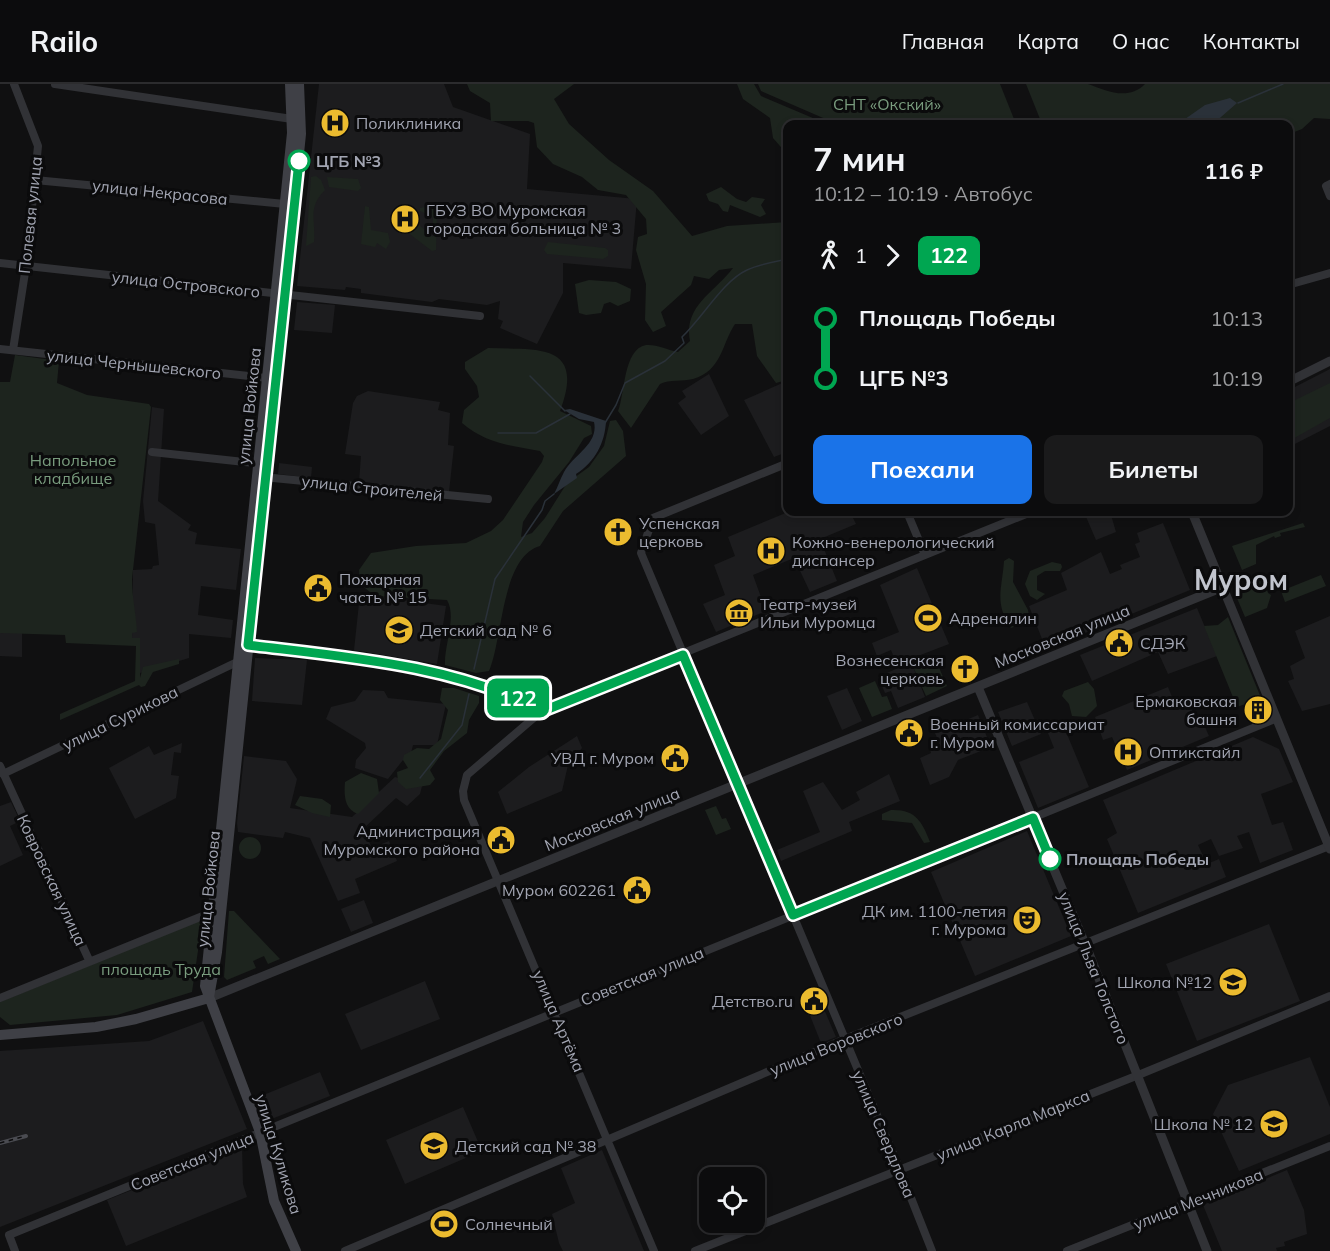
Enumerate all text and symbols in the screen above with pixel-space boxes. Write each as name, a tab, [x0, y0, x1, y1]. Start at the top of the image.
text: Railo	[30, 24, 98, 59]
text: Главная	[902, 28, 984, 54]
text: Карта	[1017, 28, 1079, 54]
text: О нас	[1112, 28, 1170, 54]
text: Контакты	[1203, 28, 1300, 54]
park label: СНТ «Окский»	[833, 94, 941, 114]
hospital icon: Поликлиника	[319, 107, 351, 139]
place label: Поликлиника	[356, 113, 461, 133]
text: 7 мин	[813, 138, 906, 179]
marker: ЦГБ №3	[288, 150, 310, 172]
place label: ЦГБ №3	[316, 151, 381, 171]
street label: Полевая улица	[14, 155, 46, 275]
text: 116 ₽	[1204, 157, 1263, 185]
street label: улица Некрасова	[91, 175, 229, 209]
text: 10:12 – 10:19 · Автобус	[813, 181, 1033, 206]
place label: ГБУЗ ВО Муромская городская больница № 3	[426, 200, 621, 238]
hospital icon: ГБУЗ ВО Муромская городская больница № 3	[389, 203, 421, 235]
icon: walk	[813, 239, 846, 272]
icon: forward	[876, 239, 909, 272]
text: 122	[930, 242, 968, 268]
text: 1	[855, 243, 867, 268]
street label: улица Островского	[111, 266, 261, 302]
text: Площадь Победы	[859, 304, 1056, 332]
text: 10:13	[1210, 306, 1263, 331]
street label: улица Чернышевского	[46, 345, 222, 383]
street label: улица Войкова	[233, 347, 265, 465]
text: ЦГБ №3	[859, 364, 949, 392]
text: 10:19	[1210, 366, 1263, 391]
button: Поехали	[813, 435, 1032, 504]
button: Билеты	[1044, 435, 1263, 504]
park label: Напольное кладбище	[30, 450, 116, 488]
street label: улица Строителей	[301, 471, 443, 505]
place label: Успенская церковь	[638, 513, 720, 551]
church icon: Успенская церковь	[602, 516, 634, 548]
place label: Кожно-венерологический диспансер	[792, 532, 995, 570]
hospital icon: Кожно-венерологический диспансер	[755, 535, 787, 567]
district label: Муром	[1194, 562, 1288, 597]
place label: Пожарная часть № 15	[339, 569, 427, 607]
public building icon: Пожарная часть № 15	[302, 572, 334, 604]
place label: Театр-музей Ильи Муромца	[760, 594, 876, 632]
museum icon: Театр-музей Ильи Муромца	[723, 597, 755, 629]
street label: Московская улица	[992, 600, 1132, 672]
sports icon: Адреналин	[912, 602, 944, 634]
place label: Адреналин	[949, 608, 1037, 628]
school or university icon: Детский сад № 6	[383, 614, 415, 646]
place label: Детский сад № 6	[420, 620, 552, 640]
public building icon: СДЭК	[1103, 627, 1135, 659]
place label: СДЭК	[1140, 633, 1186, 653]
place label: Вознесенская церковь	[836, 650, 944, 688]
church icon: Вознесенская церковь	[949, 653, 981, 685]
line badge: 122	[484, 678, 552, 718]
street label: улица Сурикова	[59, 681, 181, 755]
text: 122	[499, 685, 537, 711]
place label: Ермаковская башня	[1135, 691, 1237, 729]
building icon: Ермаковская башня	[1242, 694, 1274, 726]
place label: Военный комиссариат г. Муром	[930, 714, 1105, 752]
public building icon: Военный комиссариат г. Муром	[893, 717, 925, 749]
hospital icon: Оптикстайл	[1112, 736, 1144, 768]
public building icon: УВД г. Муром	[659, 742, 691, 774]
place label: Оптикстайл	[1149, 742, 1240, 762]
place label: УВД г. Муром	[550, 748, 654, 768]
street label: Московская улица	[542, 783, 682, 855]
street label: Ковровская улица	[13, 811, 91, 949]
place label: Администрация Муромского района	[324, 821, 480, 859]
public building icon: Администрация Муромского района	[485, 824, 517, 856]
street label: улица Войкова	[192, 830, 224, 948]
marker: Площадь Победы	[1039, 848, 1061, 870]
place label: Площадь Победы	[1066, 849, 1209, 869]
public building icon: Муром 602261	[621, 874, 653, 906]
place label: Муром 602261	[502, 880, 616, 900]
street label: улица Льва Толстого	[1054, 889, 1134, 1047]
place label: ДК им. 1100-летия г. Мурома	[862, 901, 1006, 939]
theatre icon: ДК им. 1100-летия г. Мурома	[1011, 904, 1043, 936]
street label: Советская улица	[577, 942, 707, 1010]
park label: площадь Труда	[101, 959, 221, 979]
school or university icon: Школа №12	[1217, 966, 1249, 998]
street label: улица Артёма	[529, 967, 589, 1075]
place label: Школа №12	[1117, 972, 1212, 992]
public building icon: Детство.ru	[798, 985, 830, 1017]
place label: Детство.ru	[712, 991, 793, 1011]
street label: улица Воровского	[767, 1008, 905, 1080]
street label: улица Свердлова	[848, 1067, 920, 1201]
street label: улица Карла Маркса	[933, 1085, 1093, 1165]
street label: улица Куликова	[251, 1091, 307, 1217]
school or university icon: Школа № 12	[1258, 1108, 1290, 1140]
place label: Школа № 12	[1154, 1114, 1253, 1134]
street label: Советская улица	[127, 1127, 257, 1195]
school or university icon: Детский сад № 38	[418, 1130, 450, 1162]
place label: Детский сад № 38	[455, 1136, 596, 1156]
street label: улица Мечникова	[1130, 1164, 1266, 1234]
map controls	[699, 1167, 765, 1233]
button: locate	[699, 1167, 765, 1233]
sports icon: Солнечный	[428, 1208, 460, 1240]
place label: Солнечный	[465, 1214, 553, 1234]

